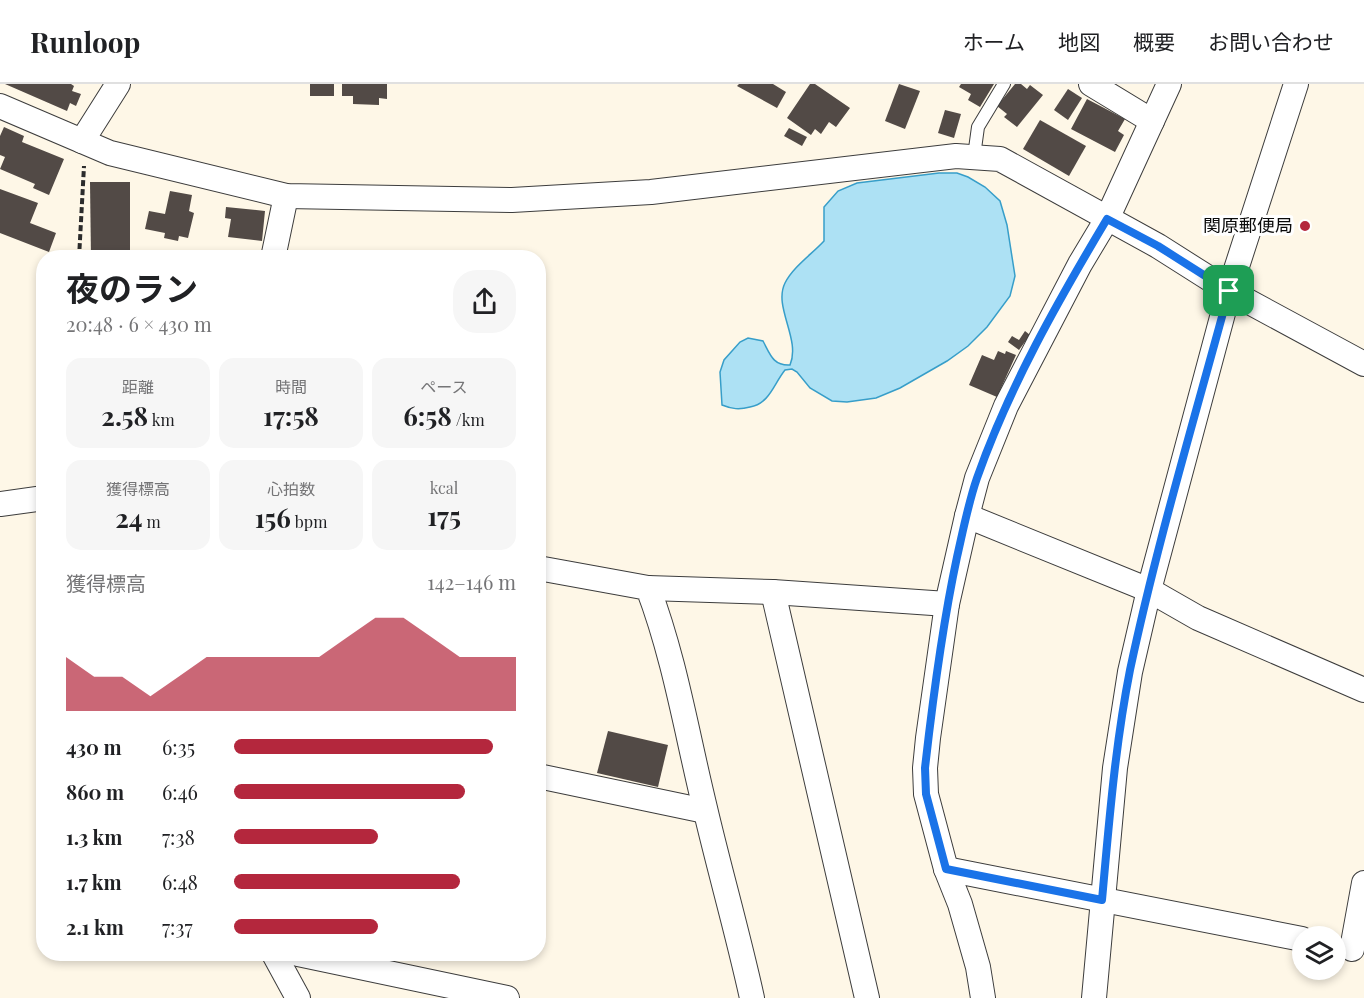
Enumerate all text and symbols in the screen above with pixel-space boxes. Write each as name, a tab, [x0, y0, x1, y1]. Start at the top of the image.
text: Runloop	[30, 23, 140, 60]
text: ホーム	[963, 27, 1025, 55]
text: 地図	[1058, 27, 1100, 55]
text: 概要	[1133, 27, 1175, 55]
text: お問い合わせ	[1208, 27, 1334, 55]
place label: 関原郵便局	[1203, 213, 1293, 237]
marker: 関原郵便局	[1298, 219, 1312, 233]
text: 夜のラン	[66, 265, 198, 309]
pin	[1203, 265, 1254, 316]
button: share	[453, 270, 516, 333]
icon: arrive	[1212, 274, 1245, 307]
text: 20:48 · 6 × 430 m	[66, 310, 212, 337]
text: 距離	[122, 376, 154, 397]
text: 時間	[275, 376, 307, 397]
text: ペース	[420, 376, 468, 397]
text: 2.58	[101, 398, 148, 433]
text: 17:58	[263, 398, 319, 433]
text: 6:58	[403, 398, 452, 433]
text: km	[148, 409, 175, 430]
text: /km	[452, 409, 485, 430]
text: kcal	[430, 477, 458, 498]
text: 獲得標高	[106, 478, 170, 499]
text: 心拍数	[267, 478, 315, 499]
text: 175	[427, 498, 461, 533]
text: 24	[115, 500, 143, 535]
text: 156	[255, 500, 291, 535]
text: m	[143, 511, 161, 532]
text: bpm	[291, 511, 327, 532]
text: 142–146 m	[427, 568, 516, 595]
text: 獲得標高	[66, 569, 146, 596]
text: 430 m	[66, 733, 122, 760]
text: 6:35	[162, 733, 195, 760]
text: 860 m	[66, 778, 124, 805]
text: 6:46	[162, 778, 198, 805]
text: 1.3 km	[66, 823, 122, 850]
text: 7:38	[162, 823, 195, 850]
text: 1.7 km	[66, 868, 122, 895]
text: 6:48	[162, 868, 198, 895]
text: 2.1 km	[66, 913, 124, 940]
text: 7:37	[162, 913, 193, 940]
map controls	[1292, 926, 1346, 980]
button: layers	[1292, 926, 1346, 980]

